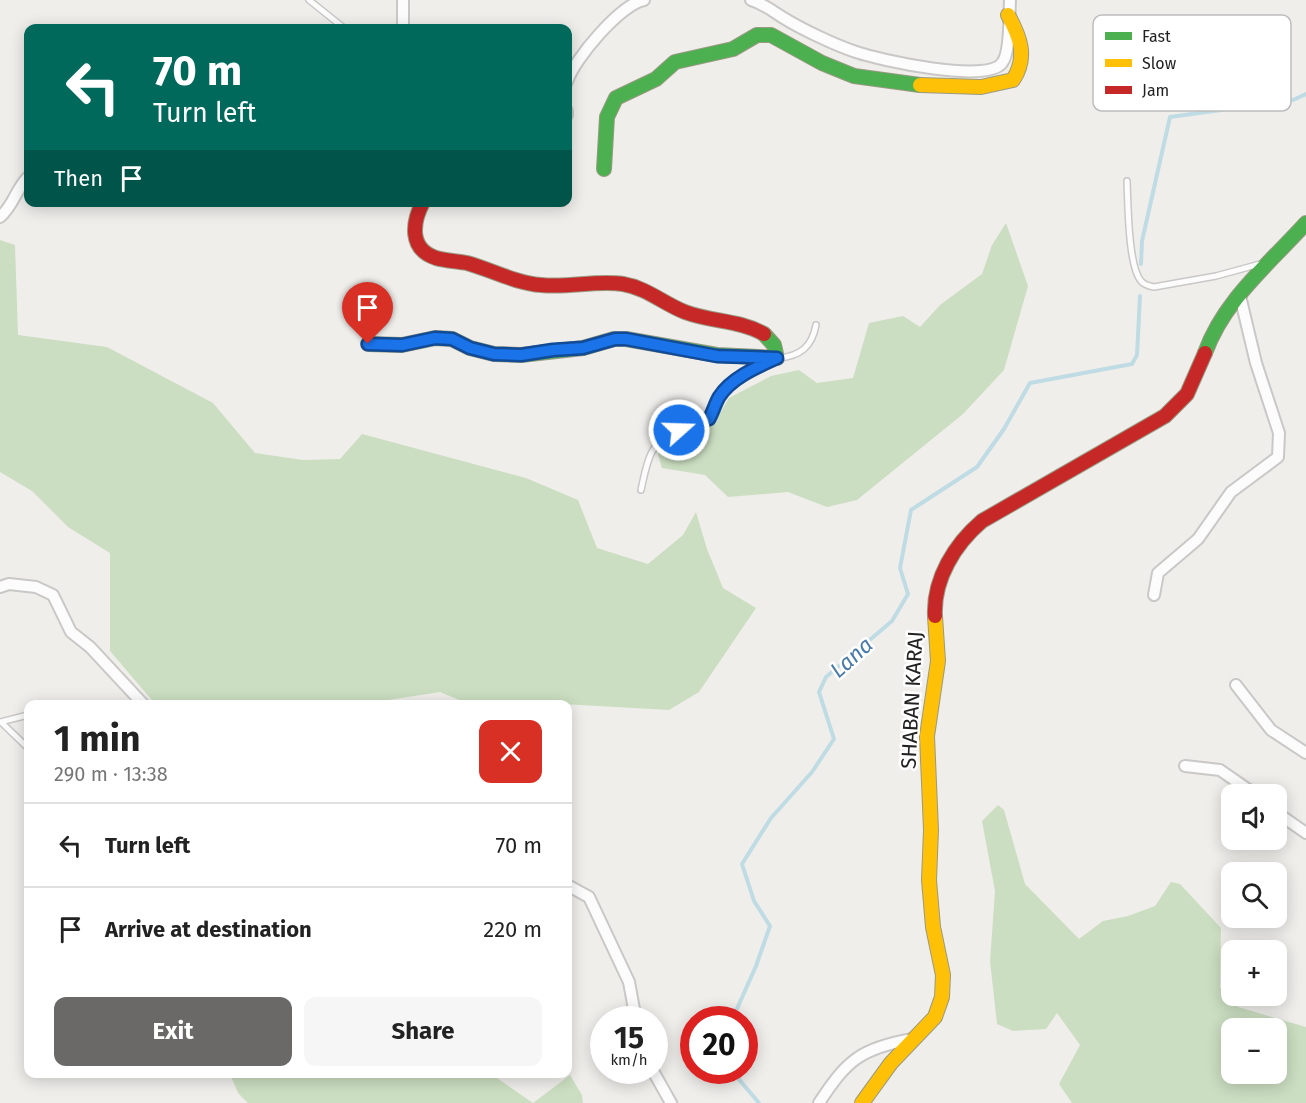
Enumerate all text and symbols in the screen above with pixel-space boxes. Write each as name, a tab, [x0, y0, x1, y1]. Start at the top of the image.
legend	[1093, 15, 1291, 111]
text: Fast	[1142, 27, 1171, 46]
text: 70 m	[153, 46, 242, 96]
icon: left	[54, 48, 132, 126]
text: Slow	[1142, 54, 1177, 73]
text: Jam	[1142, 81, 1169, 100]
text: Turn left	[153, 97, 256, 129]
icon: arrive	[115, 162, 148, 195]
text: Then	[54, 165, 103, 192]
pin	[342, 282, 393, 344]
icon: arrive	[351, 291, 384, 324]
position arrow	[647, 398, 711, 462]
street label: SHABAN KARAJ	[895, 630, 929, 770]
water label: Lana	[824, 631, 878, 683]
text: 1 min	[54, 717, 141, 761]
button: close	[479, 720, 542, 783]
text: 290 m · 13:38	[54, 762, 168, 786]
map controls	[1221, 784, 1287, 1084]
button: sound	[1221, 784, 1287, 850]
icon: left	[54, 829, 87, 862]
text: Turn left	[105, 832, 190, 859]
text: 70 m	[496, 832, 542, 859]
button: search	[1221, 862, 1287, 928]
icon: arrive	[54, 913, 87, 946]
text: Arrive at destination	[105, 916, 312, 943]
text: 220 m	[483, 916, 542, 943]
button: +	[1221, 940, 1287, 1006]
button: Exit	[54, 997, 292, 1066]
button: Share	[304, 997, 542, 1066]
speed limit sign: 20	[680, 1006, 758, 1084]
button: −	[1221, 1018, 1287, 1084]
text: 15	[614, 1020, 644, 1056]
text: km/h	[610, 1051, 648, 1069]

